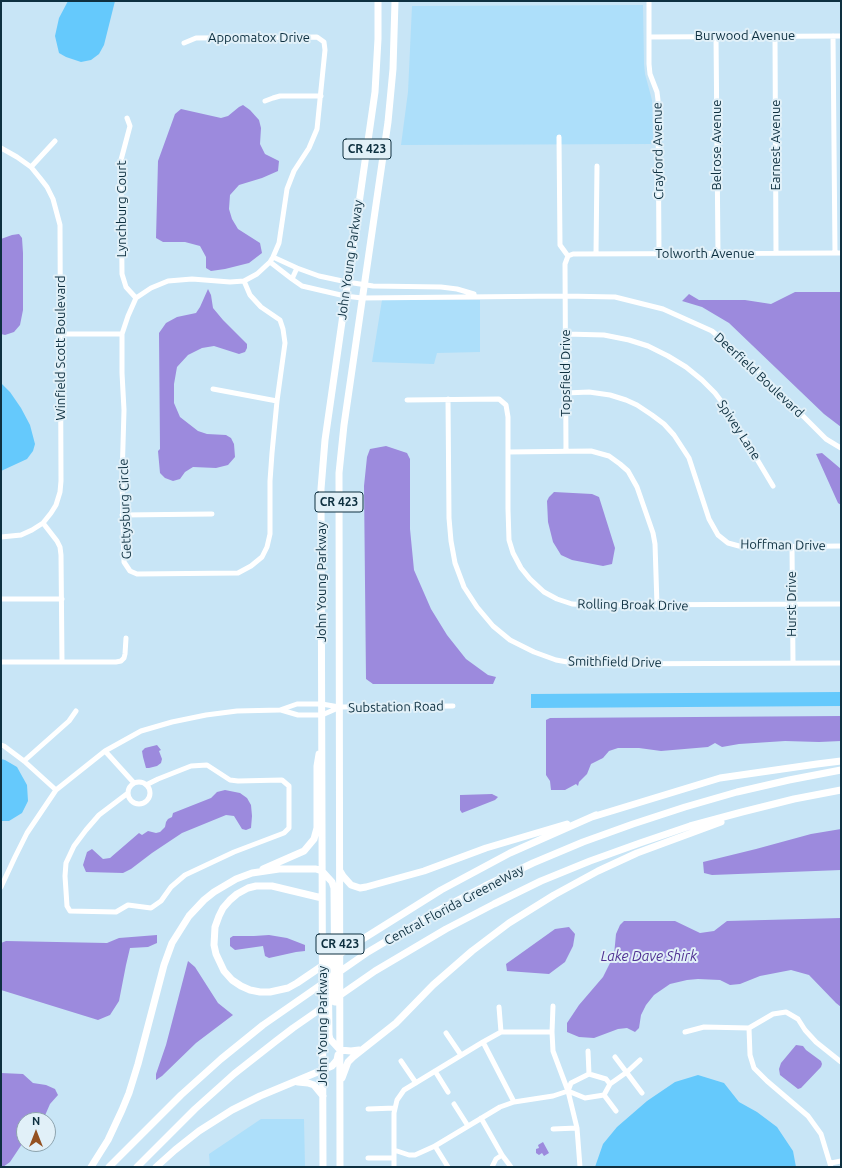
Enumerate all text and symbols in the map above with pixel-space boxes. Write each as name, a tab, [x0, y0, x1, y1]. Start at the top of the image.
street label: Burwood Avenue	[695, 28, 795, 44]
street label: Appomatox Drive	[208, 30, 310, 46]
street label: Earnest Avenue	[768, 99, 784, 191]
street label: Belrose Avenue	[709, 100, 725, 190]
street label: Crayford Avenue	[649, 102, 667, 200]
road number: CR 423	[343, 139, 391, 159]
street label: Lynchburg Court	[114, 160, 130, 258]
street label: John Young Parkway	[334, 199, 366, 321]
street label: Tolworth Avenue	[655, 246, 755, 262]
street label: Winfield Scott Boulevard	[53, 275, 69, 421]
street label: Topsfield Drive	[558, 329, 574, 417]
street label: Deerfield Boulevard	[711, 329, 807, 421]
street label: Spivey Lane	[714, 397, 764, 463]
street label: Gettysburg Circle	[115, 458, 135, 560]
road number: CR 423	[315, 492, 363, 512]
street label: John Young Parkway	[314, 522, 330, 642]
street label: Hoffman Drive	[740, 536, 826, 554]
street label: Hurst Drive	[784, 571, 800, 637]
street label: Rolling Broak Drive	[577, 596, 689, 614]
street label: Smithfield Drive	[568, 653, 662, 671]
street label: Substation Road	[348, 698, 444, 716]
street label: Central Florida GreeneWay	[381, 861, 527, 949]
road number: CR 423	[316, 934, 364, 954]
water label: Lake Dave Shirk	[601, 948, 697, 964]
street label: John Young Parkway	[315, 966, 331, 1086]
north arrow	[16, 1112, 56, 1152]
text: N	[32, 1115, 40, 1127]

